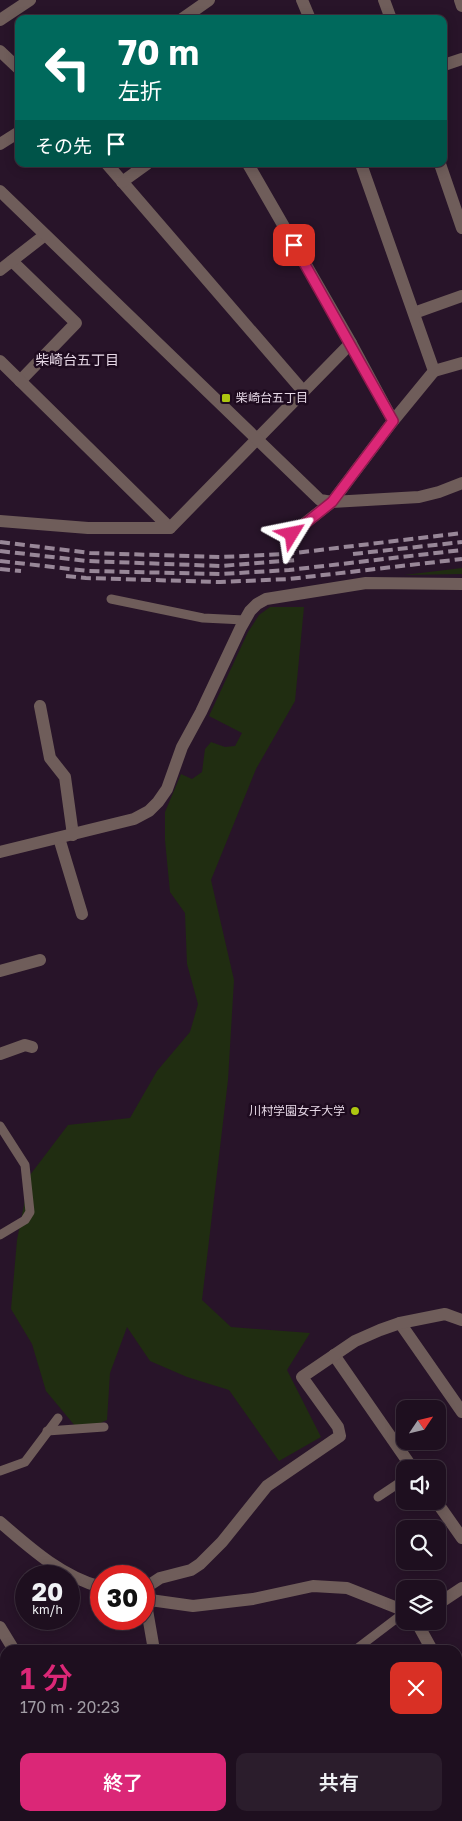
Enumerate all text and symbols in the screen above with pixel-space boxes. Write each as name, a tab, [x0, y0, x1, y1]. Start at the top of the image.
text: 70 m	[118, 31, 199, 73]
icon: left	[35, 35, 100, 100]
text: 左折	[118, 77, 162, 104]
icon: arrive	[102, 130, 130, 158]
text: その先	[35, 134, 92, 157]
pin	[273, 224, 315, 266]
icon: arrive	[280, 231, 308, 259]
district label: 柴崎台五丁目	[35, 351, 119, 368]
place label: 柴崎台五丁目	[236, 390, 308, 405]
marker: 柴崎台五丁目	[220, 392, 232, 404]
position arrow	[265, 507, 317, 559]
place label: 川村学園女子大学	[249, 1103, 345, 1118]
marker: 川村学園女子大学	[349, 1105, 361, 1117]
north arrow	[396, 1400, 446, 1450]
map controls	[396, 1400, 446, 1630]
button: sound	[396, 1460, 446, 1510]
button: search	[396, 1520, 446, 1570]
speed limit sign: 30	[90, 1565, 155, 1630]
text: 20	[32, 1576, 63, 1607]
button: layers	[396, 1580, 446, 1630]
text: km/h	[32, 1602, 63, 1617]
text: 1 分	[20, 1660, 73, 1696]
button: close	[390, 1662, 442, 1714]
text: 170 m · 20:23	[20, 1697, 120, 1717]
button: 終了	[20, 1753, 226, 1811]
button: 共有	[236, 1753, 442, 1811]

